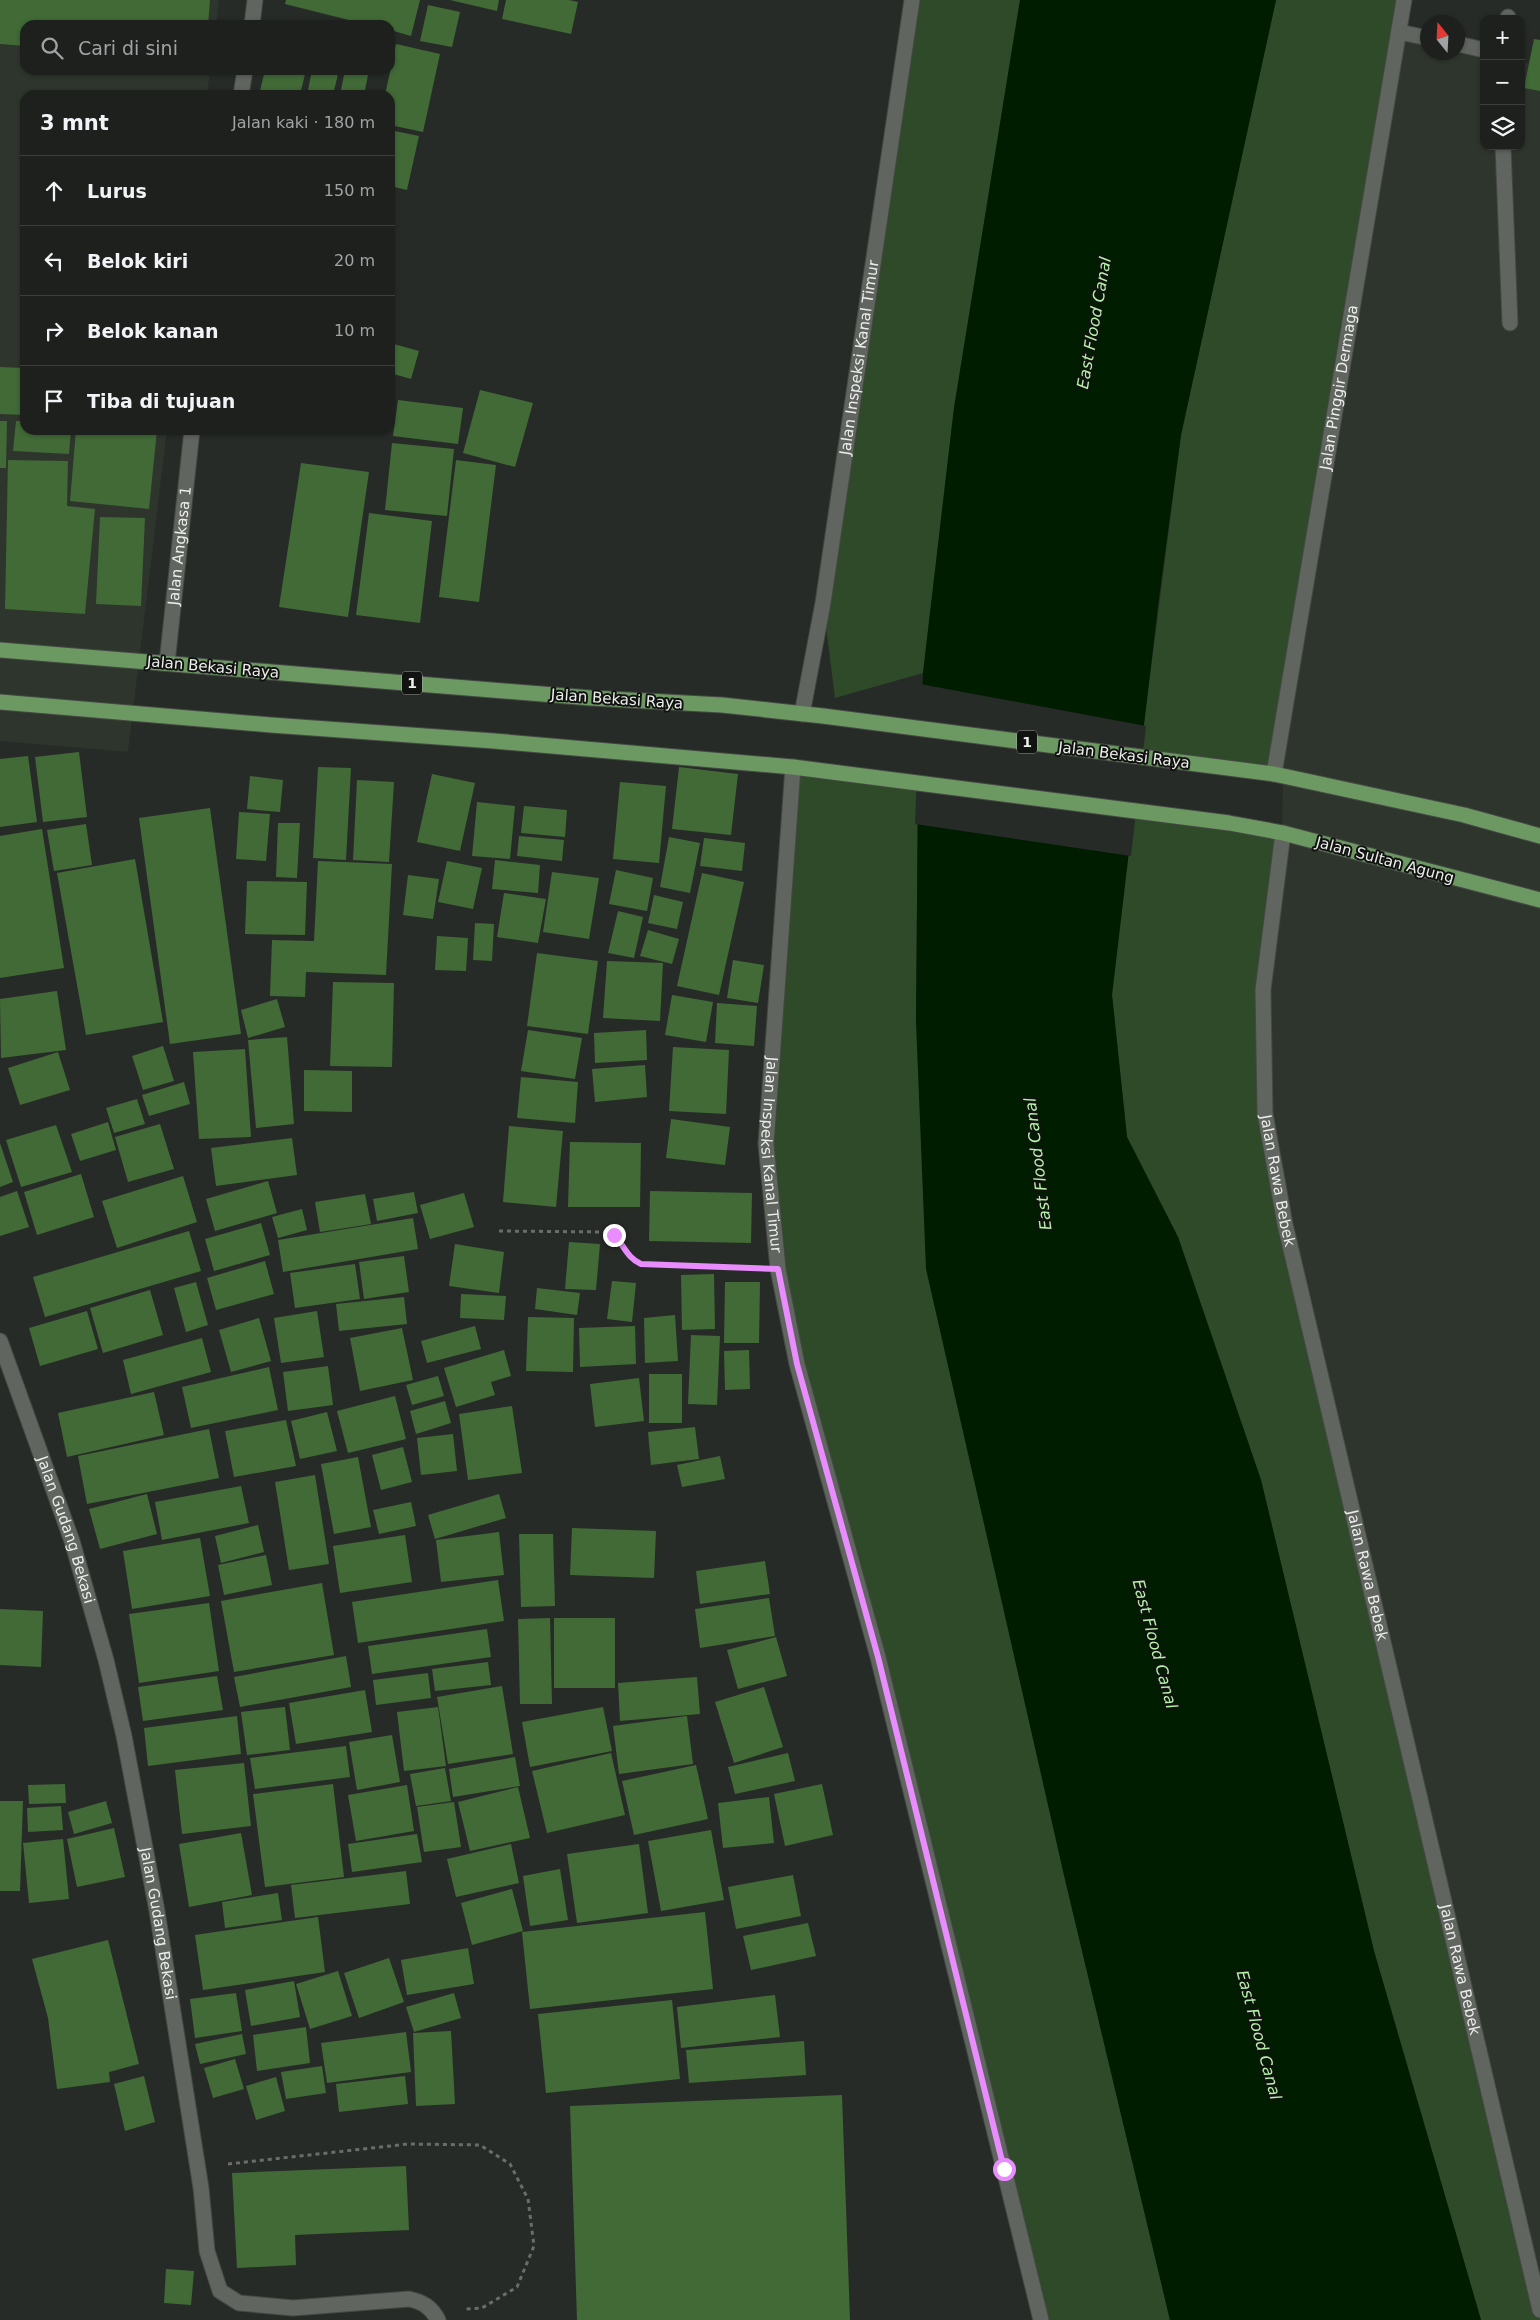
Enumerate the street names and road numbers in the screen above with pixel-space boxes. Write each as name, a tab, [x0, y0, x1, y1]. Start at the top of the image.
street label: Jalan Inspeksi Kanal Timur	[836, 258, 883, 457]
street label: Jalan Pinggir Dermaga	[1316, 303, 1362, 472]
street label: Jalan Angkasa 1	[164, 485, 195, 607]
street label: Jalan Bekasi Raya	[145, 652, 280, 682]
road number: 1	[402, 671, 422, 694]
street label: Jalan Bekasi Raya	[549, 685, 684, 713]
road number: 1	[1017, 730, 1037, 754]
street label: Jalan Bekasi Raya	[1056, 738, 1191, 772]
street label: Jalan Sultan Agung	[1313, 833, 1456, 887]
street label: Jalan Inspeksi Kanal Timur	[757, 1055, 786, 1255]
street label: Jalan Rawa Bebek	[1256, 1112, 1299, 1249]
street label: Jalan Gudang Bekasi	[33, 1453, 98, 1606]
street label: Jalan Rawa Bebek	[1343, 1507, 1392, 1643]
street label: Jalan Gudang Bekasi	[136, 1845, 180, 2001]
street label: Jalan Rawa Bebek	[1436, 1901, 1484, 2037]

